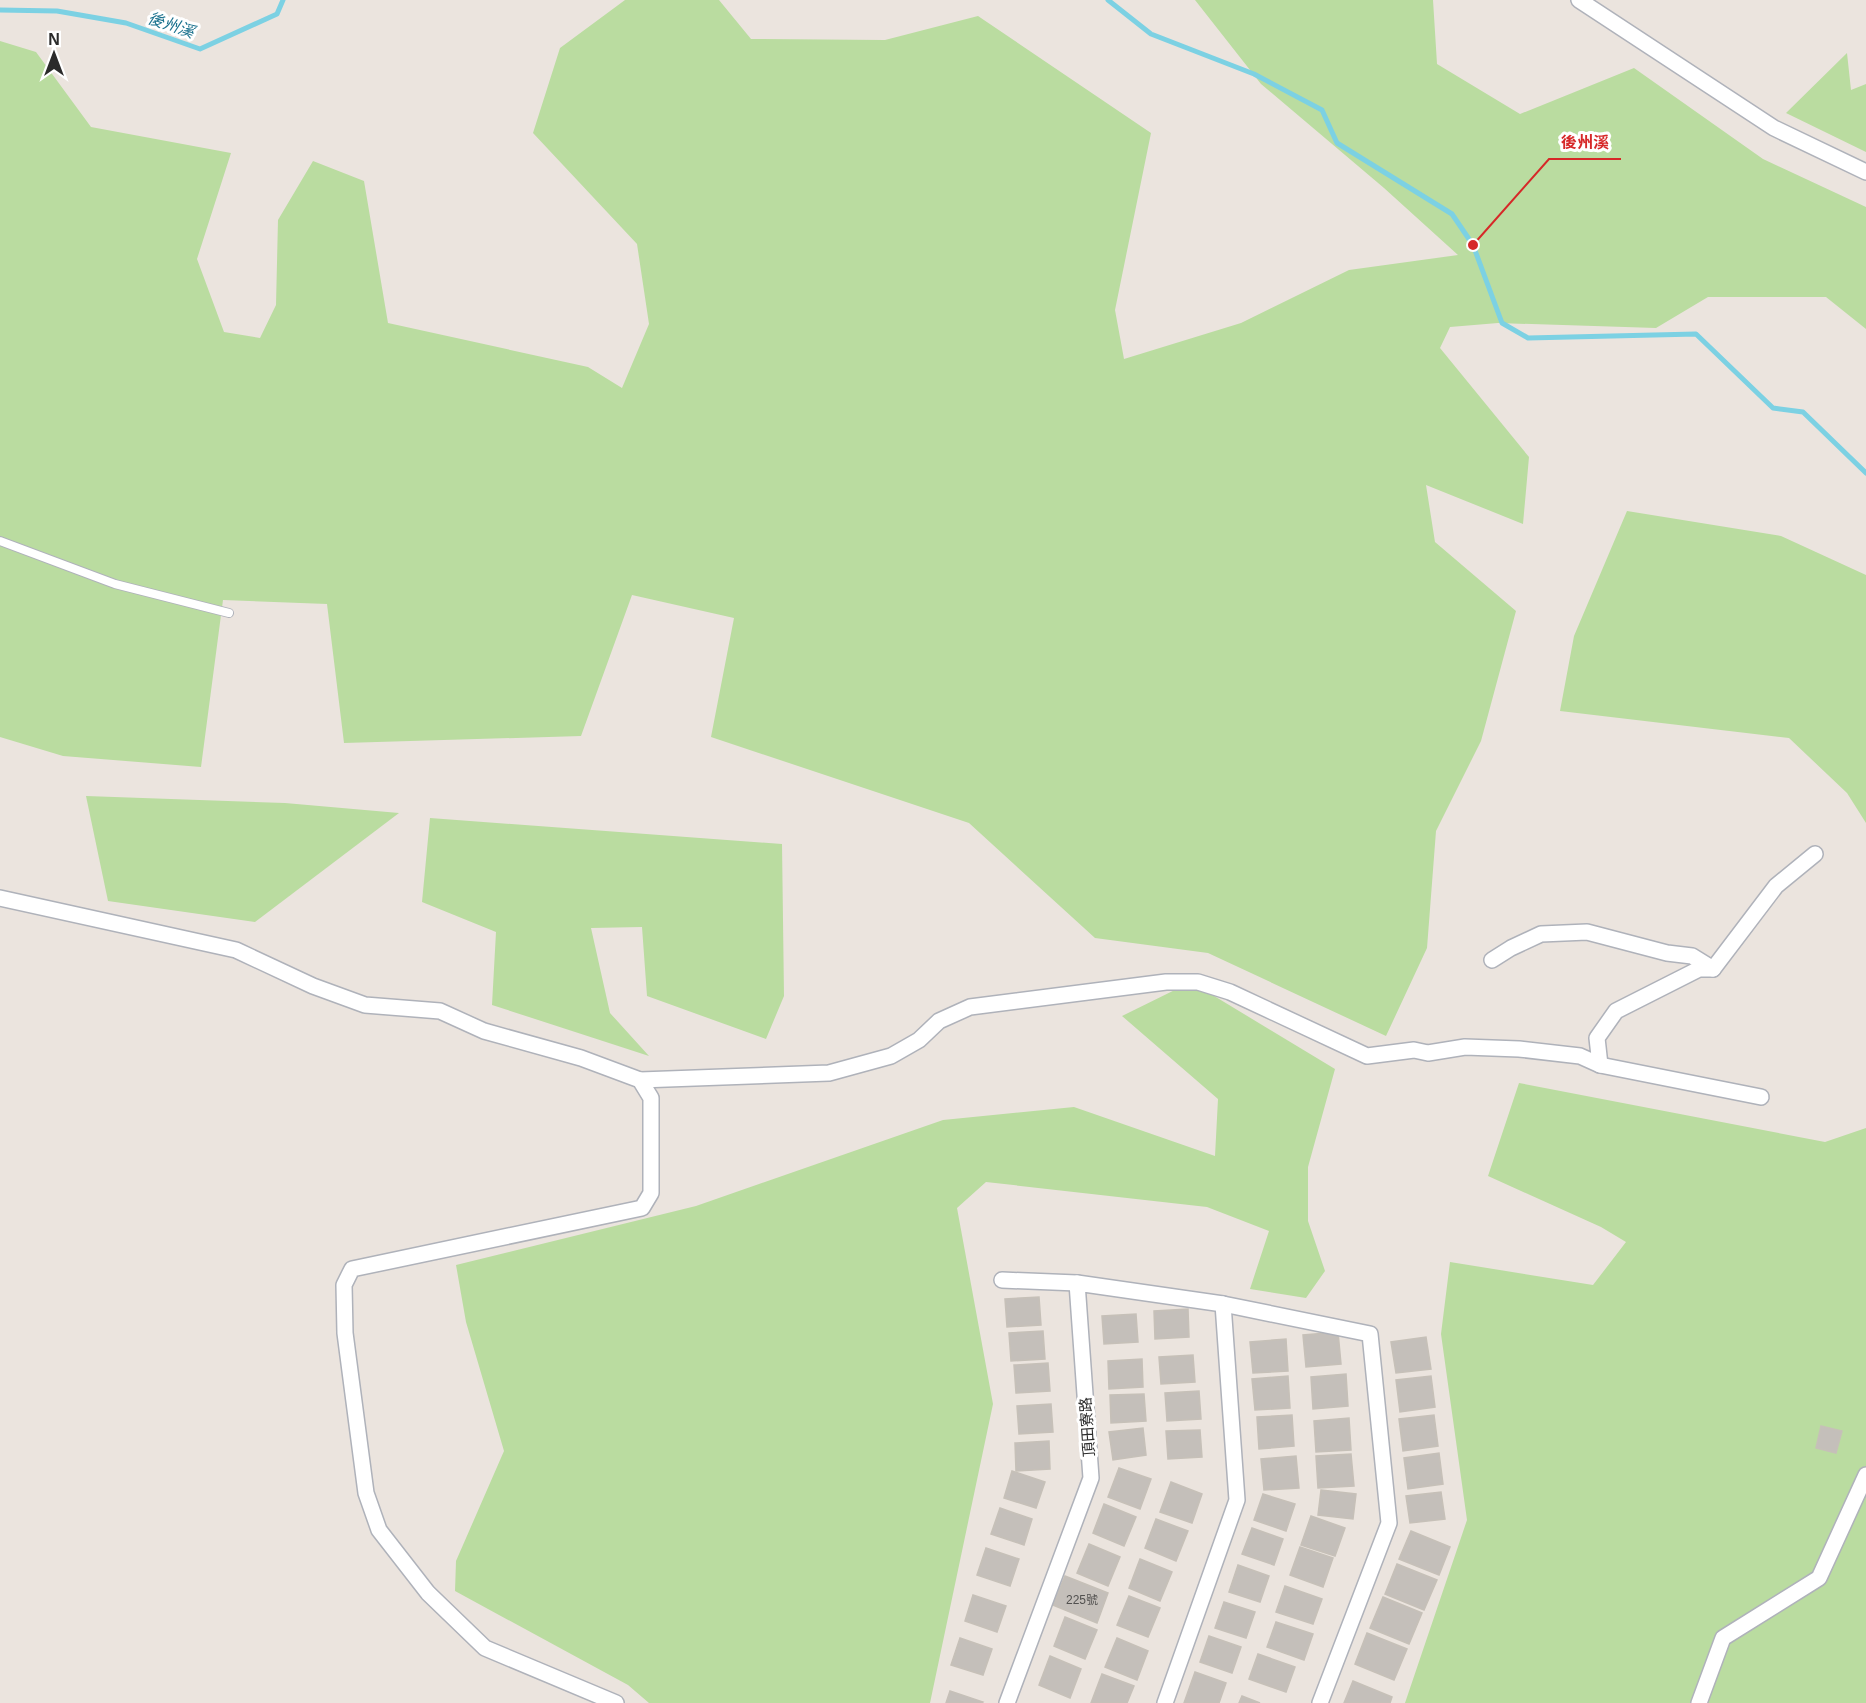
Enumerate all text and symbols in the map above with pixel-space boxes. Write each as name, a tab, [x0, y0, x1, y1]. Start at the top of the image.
water label: 後州溪	[146, 9, 198, 41]
north arrow	[24, 24, 84, 84]
text: N	[48, 31, 60, 48]
callout: 後州溪	[1549, 125, 1621, 159]
text: 後州溪	[1561, 133, 1609, 151]
street label: 頂田寮路	[1076, 1396, 1098, 1458]
house number: 225號	[1066, 1593, 1098, 1607]

